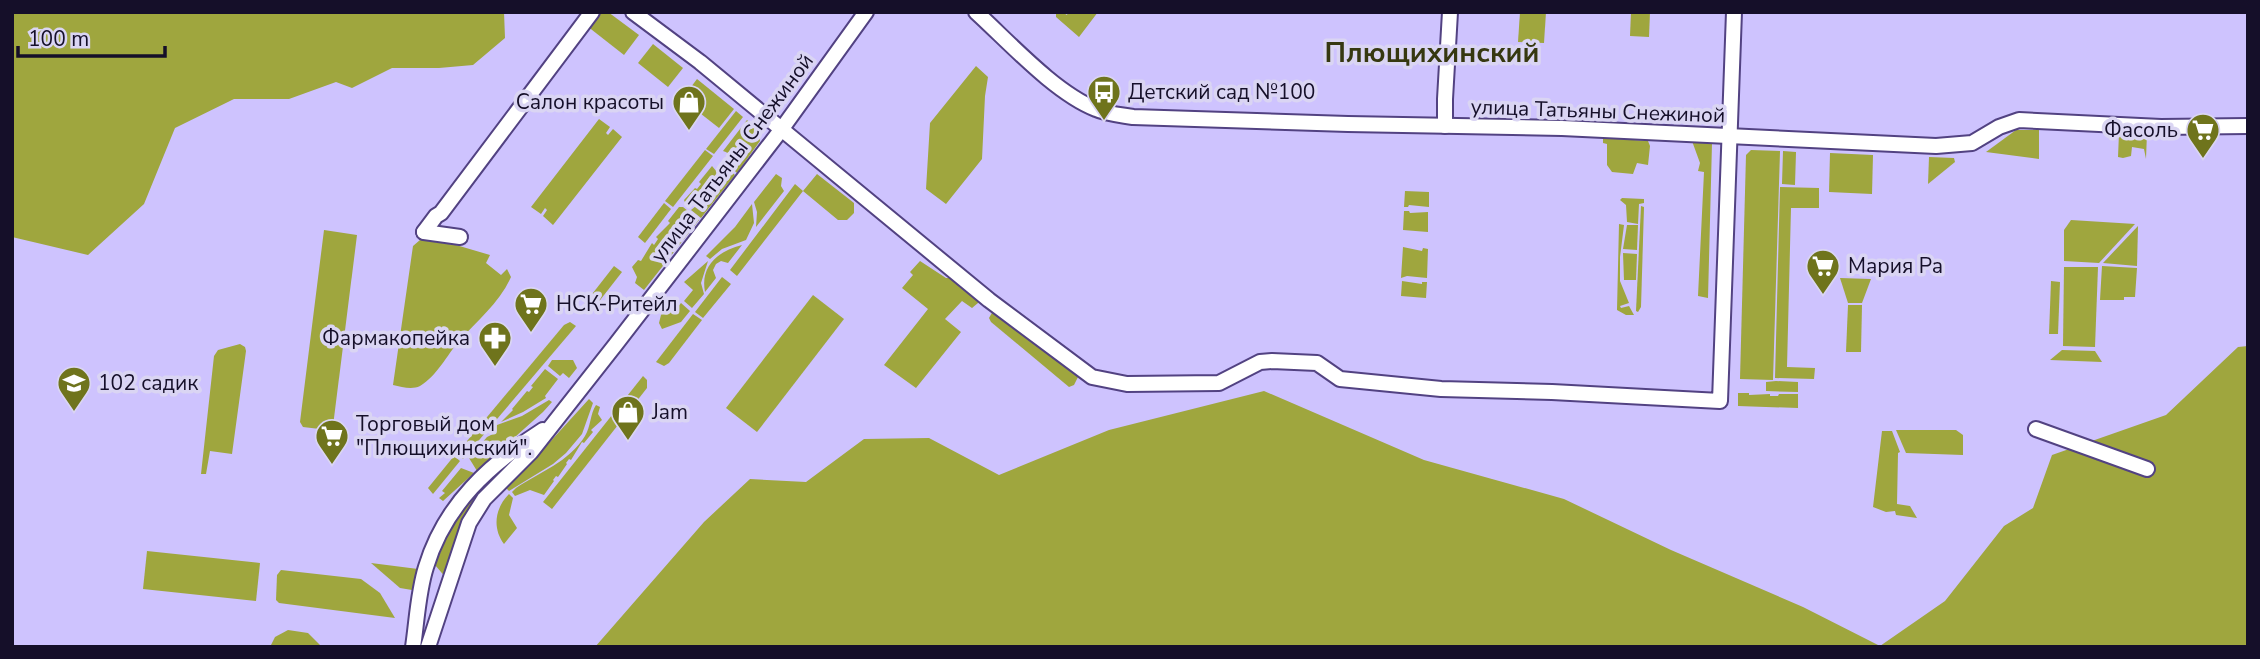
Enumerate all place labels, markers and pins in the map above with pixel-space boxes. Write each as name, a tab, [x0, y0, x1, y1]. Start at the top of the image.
bus stop icon: Детский сад №100	[1085, 73, 1123, 122]
place label: Детский сад №100	[1128, 78, 1315, 106]
shop icon: Салон красоты	[670, 83, 708, 132]
place label: Салон красоты	[516, 88, 664, 116]
supermarket icon: Фасоль	[2184, 111, 2222, 160]
place label: Фасоль	[2104, 116, 2178, 144]
supermarket icon: Мария Ра	[1804, 247, 1842, 296]
place label: Мария Ра	[1848, 252, 1943, 280]
supermarket icon: НСК-Ритейл	[512, 285, 550, 334]
place label: НСК-Ритейл	[556, 290, 678, 318]
pharmacy icon: Фармакопейка	[476, 319, 514, 368]
place label: Фармакопейка	[322, 324, 470, 352]
school or university icon: 102 садик	[55, 364, 93, 413]
place label: 102 садик	[98, 369, 199, 397]
shop icon: Jam	[609, 393, 647, 442]
place label: Jam	[651, 398, 688, 426]
place label: Торговый дом "Плющихинский".	[356, 410, 532, 462]
supermarket icon: Торговый дом "Плющихинский".	[313, 417, 351, 466]

